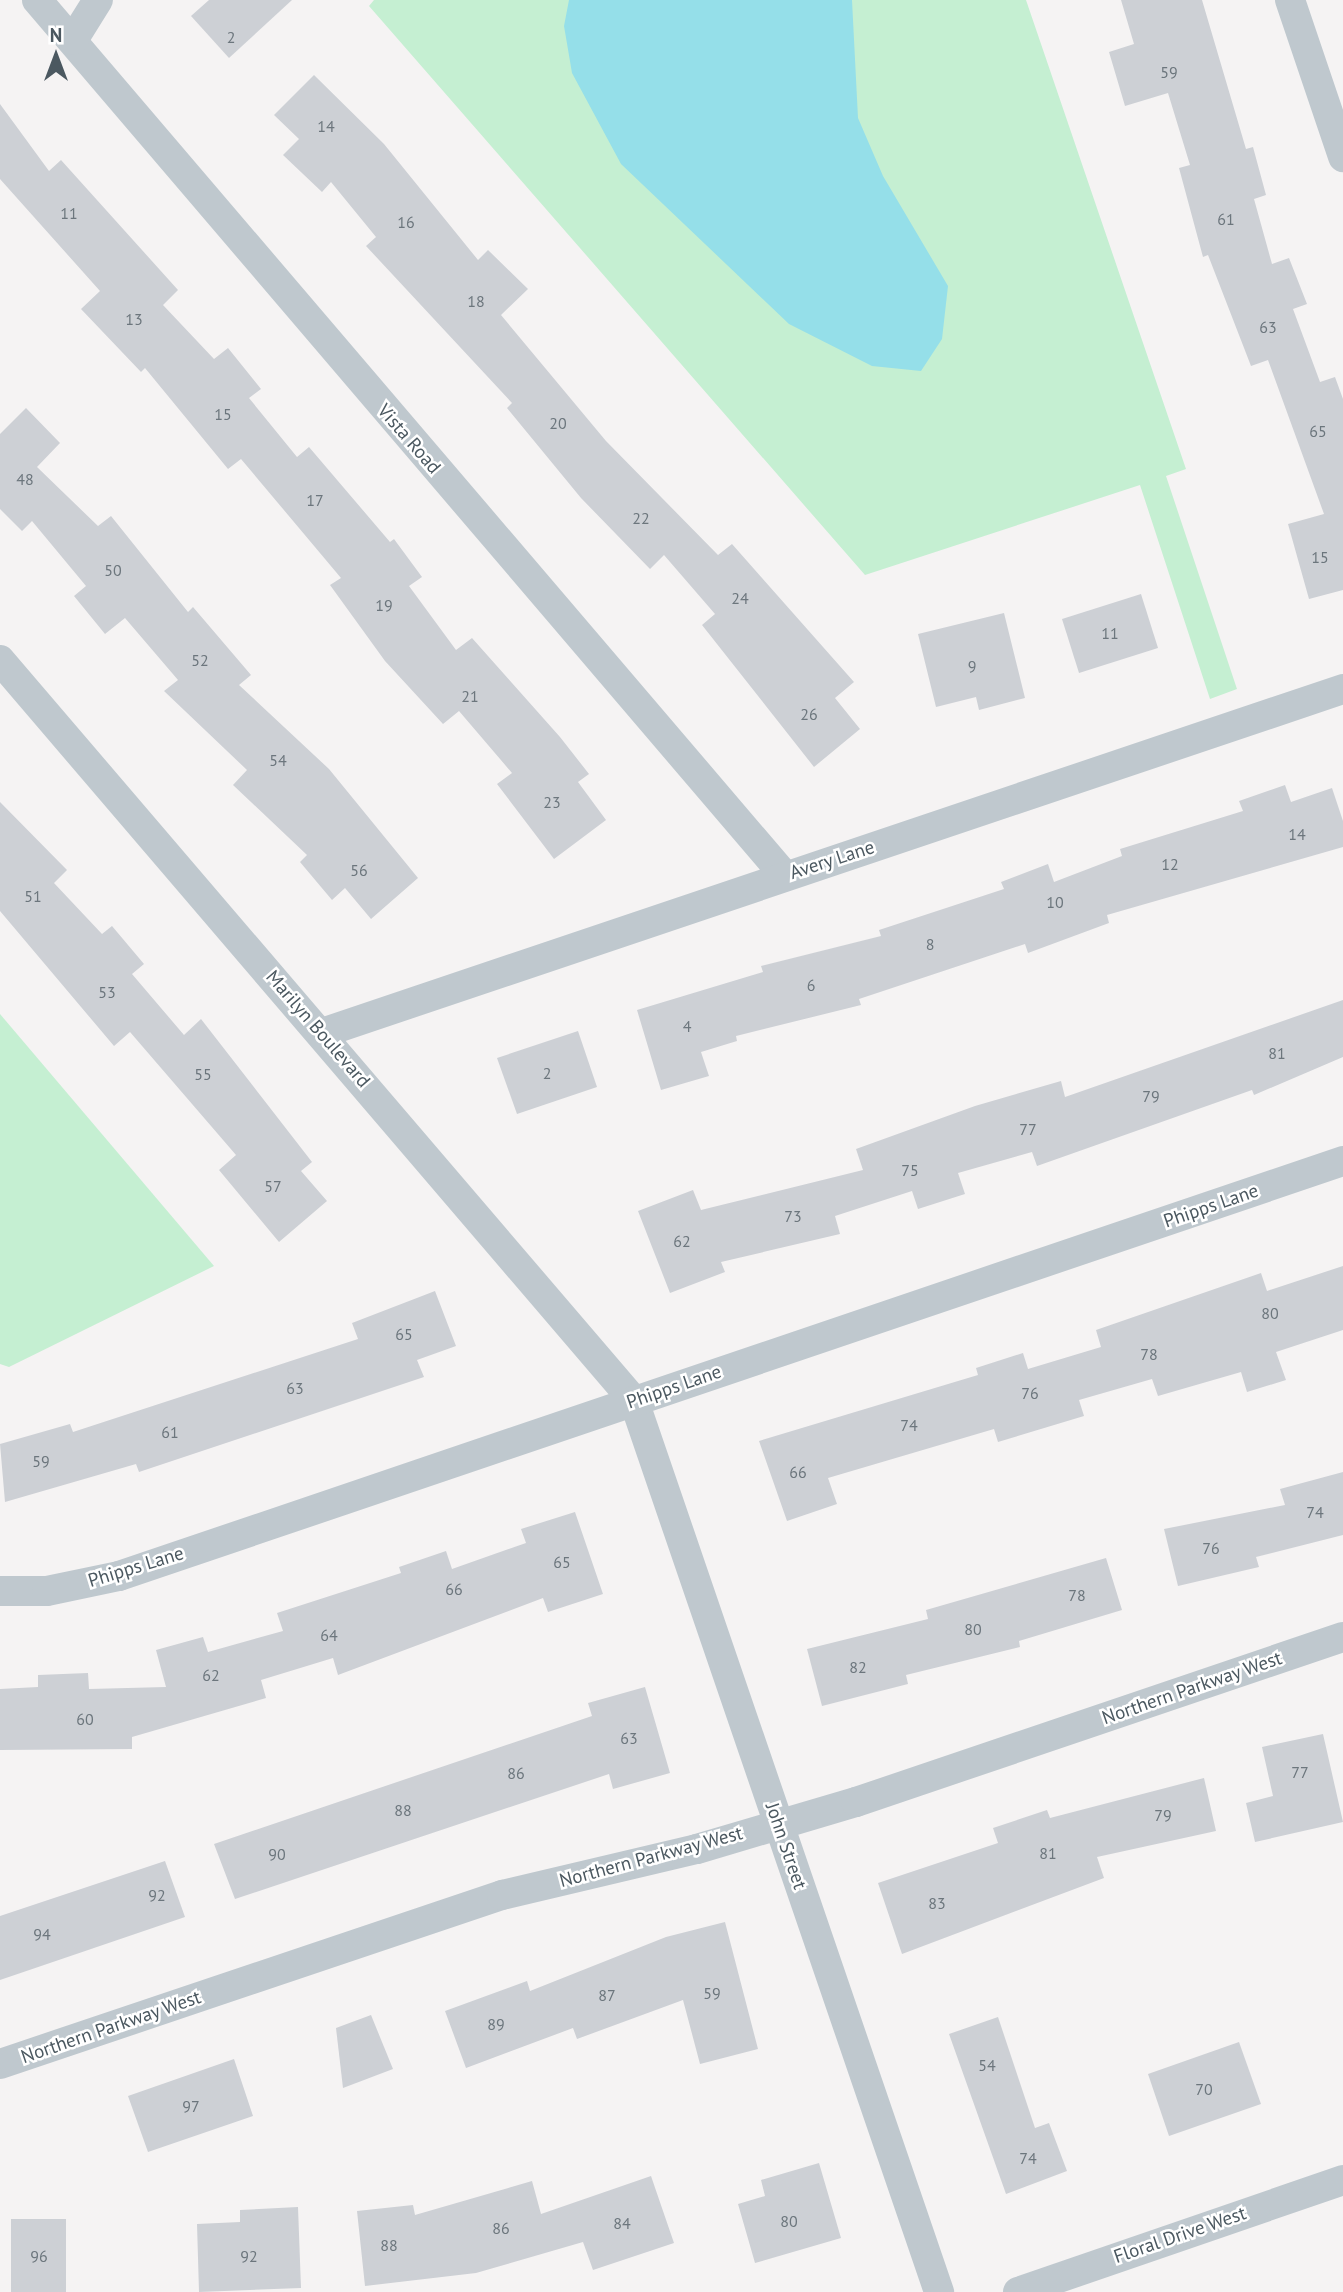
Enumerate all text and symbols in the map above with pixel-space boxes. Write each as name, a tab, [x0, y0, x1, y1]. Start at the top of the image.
north arrow	[21, 21, 91, 91]
text: N	[50, 23, 62, 47]
house number: 2	[227, 27, 235, 47]
house number: 59	[1160, 62, 1178, 82]
house number: 14	[317, 116, 335, 136]
house number: 11	[60, 203, 78, 223]
house number: 61	[1217, 209, 1235, 229]
house number: 16	[397, 212, 415, 232]
house number: 18	[467, 291, 485, 311]
house number: 13	[125, 309, 143, 329]
house number: 63	[1259, 317, 1277, 337]
street label: Vista Road	[372, 399, 446, 479]
house number: 15	[214, 404, 232, 424]
house number: 20	[549, 413, 567, 433]
house number: 65	[1309, 421, 1327, 441]
house number: 48	[16, 469, 34, 489]
house number: 17	[306, 490, 324, 510]
house number: 22	[632, 508, 650, 528]
house number: 15	[1311, 547, 1329, 567]
house number: 50	[104, 560, 122, 580]
house number: 24	[731, 588, 749, 608]
house number: 19	[375, 595, 393, 615]
house number: 11	[1101, 623, 1119, 643]
house number: 52	[191, 650, 209, 670]
house number: 9	[968, 656, 976, 676]
house number: 21	[461, 686, 479, 706]
house number: 26	[800, 704, 818, 724]
house number: 54	[269, 750, 287, 770]
house number: 23	[543, 792, 561, 812]
house number: 14	[1288, 824, 1306, 844]
street label: Avery Lane	[786, 836, 878, 884]
house number: 12	[1161, 854, 1179, 874]
house number: 56	[350, 860, 368, 880]
house number: 51	[24, 886, 42, 906]
house number: 10	[1046, 892, 1064, 912]
house number: 8	[926, 934, 934, 954]
street label: Marilyn Boulevard	[261, 966, 375, 1092]
house number: 6	[807, 975, 815, 995]
house number: 53	[98, 982, 116, 1002]
house number: 4	[683, 1016, 691, 1036]
house number: 81	[1268, 1043, 1286, 1063]
house number: 2	[543, 1063, 551, 1083]
house number: 55	[194, 1064, 212, 1084]
house number: 79	[1142, 1086, 1160, 1106]
house number: 77	[1019, 1119, 1037, 1139]
house number: 75	[901, 1160, 919, 1180]
house number: 57	[264, 1176, 282, 1196]
street label: Phipps Lane	[1161, 1179, 1261, 1233]
house number: 73	[784, 1206, 802, 1226]
house number: 62	[673, 1231, 691, 1251]
house number: 80	[1261, 1303, 1279, 1323]
house number: 65	[395, 1324, 413, 1344]
house number: 78	[1140, 1344, 1158, 1364]
street label: Phipps Lane	[624, 1360, 724, 1414]
house number: 63	[286, 1378, 304, 1398]
house number: 76	[1021, 1383, 1039, 1403]
house number: 74	[900, 1415, 918, 1435]
house number: 61	[161, 1422, 179, 1442]
house number: 59	[32, 1451, 50, 1471]
house number: 66	[789, 1462, 807, 1482]
house number: 74	[1306, 1502, 1324, 1522]
house number: 76	[1202, 1538, 1220, 1558]
street label: Phipps Lane	[85, 1542, 187, 1592]
house number: 65	[553, 1552, 571, 1572]
house number: 66	[445, 1579, 463, 1599]
house number: 78	[1068, 1585, 1086, 1605]
house number: 80	[964, 1619, 982, 1639]
house number: 64	[320, 1625, 338, 1645]
street label: Northern Parkway West	[1099, 1646, 1285, 1730]
house number: 82	[849, 1657, 867, 1677]
house number: 62	[202, 1665, 220, 1685]
house number: 60	[76, 1709, 94, 1729]
house number: 63	[620, 1728, 638, 1748]
house number: 77	[1291, 1762, 1309, 1782]
house number: 86	[507, 1763, 525, 1783]
house number: 88	[394, 1800, 412, 1820]
street label: John Street	[761, 1800, 811, 1892]
house number: 79	[1154, 1805, 1172, 1825]
street label: Northern Parkway West	[556, 1821, 746, 1893]
house number: 81	[1039, 1843, 1057, 1863]
house number: 90	[268, 1844, 286, 1864]
house number: 92	[148, 1885, 166, 1905]
house number: 83	[928, 1893, 946, 1913]
house number: 94	[33, 1924, 51, 1944]
house number: 59	[703, 1983, 721, 2003]
street label: Northern Parkway West	[18, 1985, 204, 2069]
house number: 87	[598, 1985, 616, 2005]
house number: 89	[487, 2014, 505, 2034]
house number: 54	[978, 2055, 996, 2075]
house number: 70	[1195, 2079, 1213, 2099]
house number: 97	[182, 2096, 200, 2116]
house number: 74	[1019, 2148, 1037, 2168]
street label: Floral Drive West	[1111, 2202, 1249, 2268]
house number: 80	[780, 2211, 798, 2231]
house number: 84	[613, 2213, 631, 2233]
house number: 86	[492, 2218, 510, 2238]
house number: 88	[380, 2235, 398, 2255]
house number: 96	[30, 2246, 48, 2266]
house number: 92	[240, 2246, 258, 2266]

